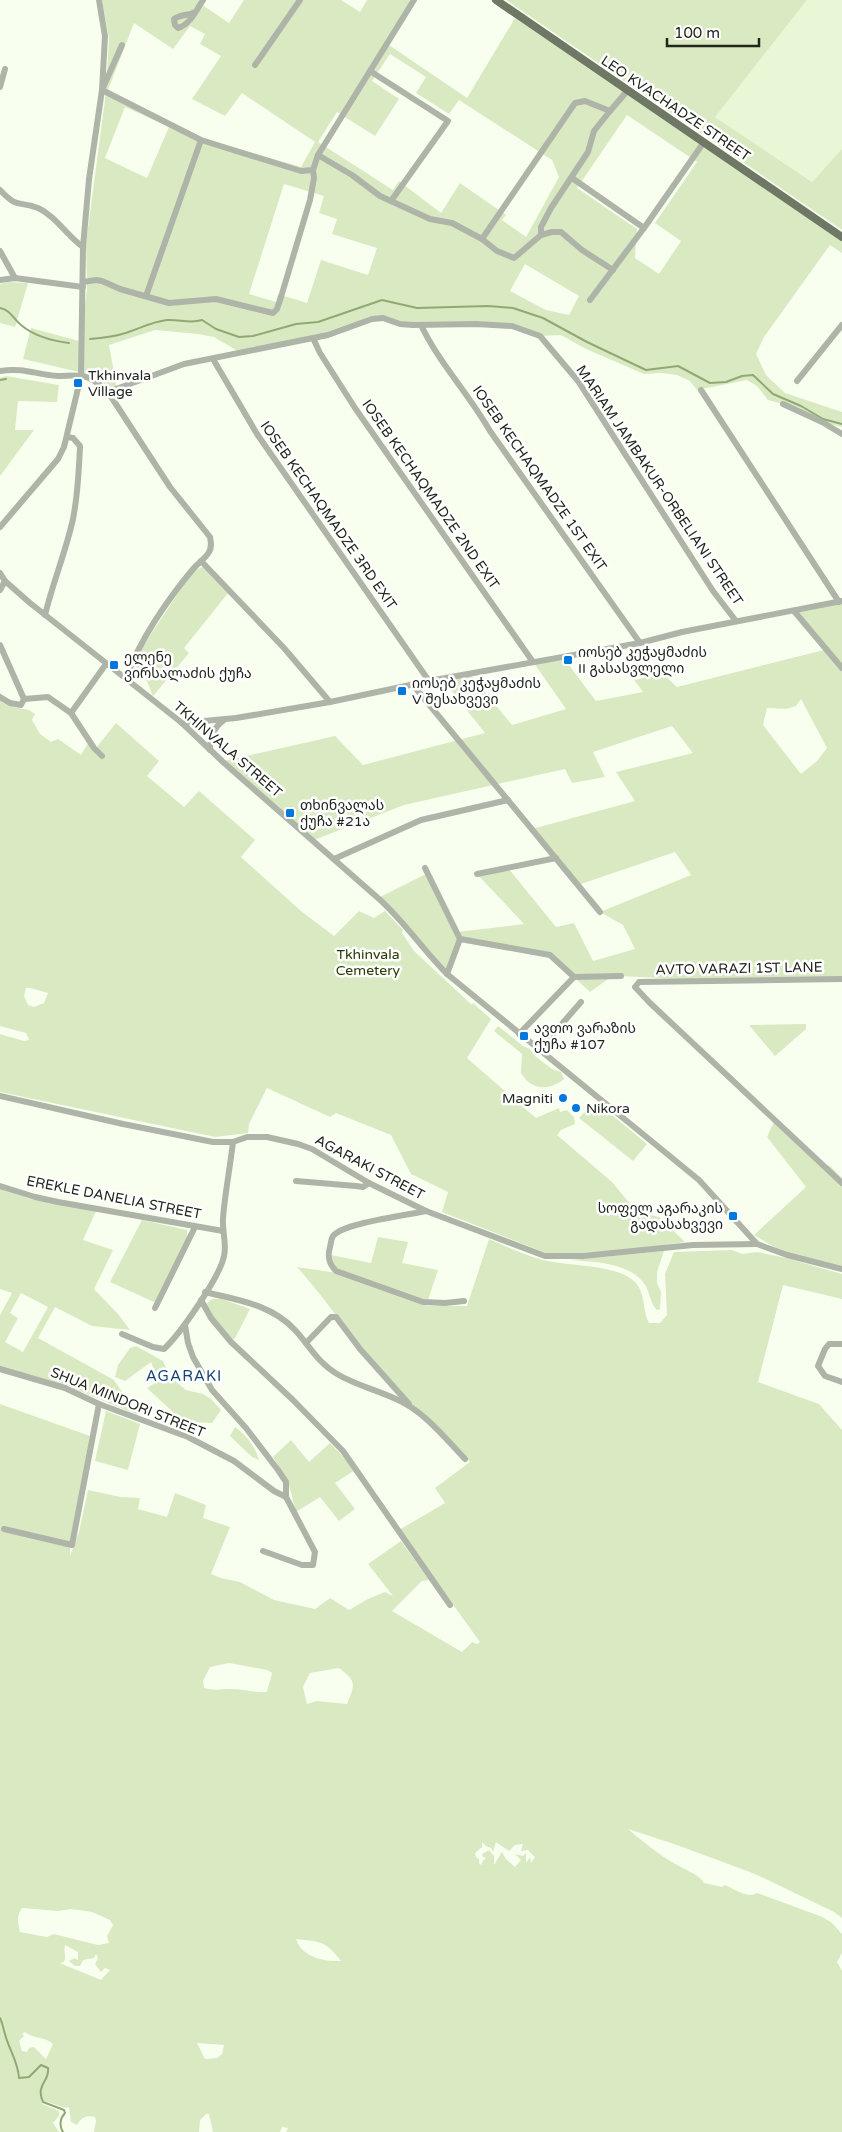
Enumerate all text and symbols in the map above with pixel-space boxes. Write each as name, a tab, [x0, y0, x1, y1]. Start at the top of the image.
scale bar	[667, 15, 760, 47]
text: 100 m	[674, 24, 720, 42]
street label: LEO KVACHADZE STREET	[598, 52, 754, 165]
street label: MARIAM JAMBAKUR-ORBELIANI STREET	[573, 362, 747, 609]
place label: Tkhinvala Village	[88, 367, 151, 400]
marker: Tkhinvala Village	[72, 377, 84, 389]
street label: IOSEB KECHAQMADZE 1ST EXIT	[469, 382, 611, 575]
street label: IOSEB KECHAQMADZE 2ND EXIT	[358, 396, 503, 593]
street label: IOSEB KECHAQMADZE 3RD EXIT	[257, 418, 401, 613]
place label: იოსებ კეჭაყმაძის II გასასვლელი	[578, 644, 707, 677]
place label: ელენე ვირსალაძის ქუჩა	[124, 649, 252, 682]
marker: იოსებ კეჭაყმაძის II გასასვლელი	[562, 654, 574, 666]
marker: ელენე ვირსალაძის ქუჩა	[108, 659, 120, 671]
place label: იოსებ კეჭაყმაძის V შესახვევი	[412, 675, 541, 708]
marker: იოსებ კეჭაყმაძის V შესახვევი	[396, 685, 408, 697]
street label: TKHINVALA STREET	[170, 698, 286, 801]
place label: თხინვალას ქუჩა #21ა	[300, 797, 384, 830]
marker: თხინვალას ქუჩა #21ა	[284, 807, 296, 819]
park label: Tkhinvala Cemetery	[336, 946, 401, 979]
street label: AVTO VARAZI 1ST LANE	[655, 959, 823, 978]
place label: ავთო ვარაზის ქუჩა #107	[534, 1020, 636, 1053]
marker: ავთო ვარაზის ქუჩა #107	[518, 1030, 530, 1042]
place label: Magniti	[502, 1090, 553, 1107]
marker: Magniti	[557, 1092, 569, 1104]
place label: Nikora	[586, 1100, 630, 1117]
marker: Nikora	[570, 1102, 582, 1114]
street label: AGARAKI STREET	[312, 1131, 428, 1204]
street label: EREKLE DANELIA STREET	[25, 1172, 203, 1223]
place label: სოფელ აგარაკის გადასახვევი	[598, 1200, 723, 1233]
marker: სოფელ აგარაკის გადასახვევი	[727, 1210, 739, 1222]
street label: SHUA MINDORI STREET	[48, 1364, 208, 1441]
district label: AGARAKI	[146, 1367, 222, 1385]

